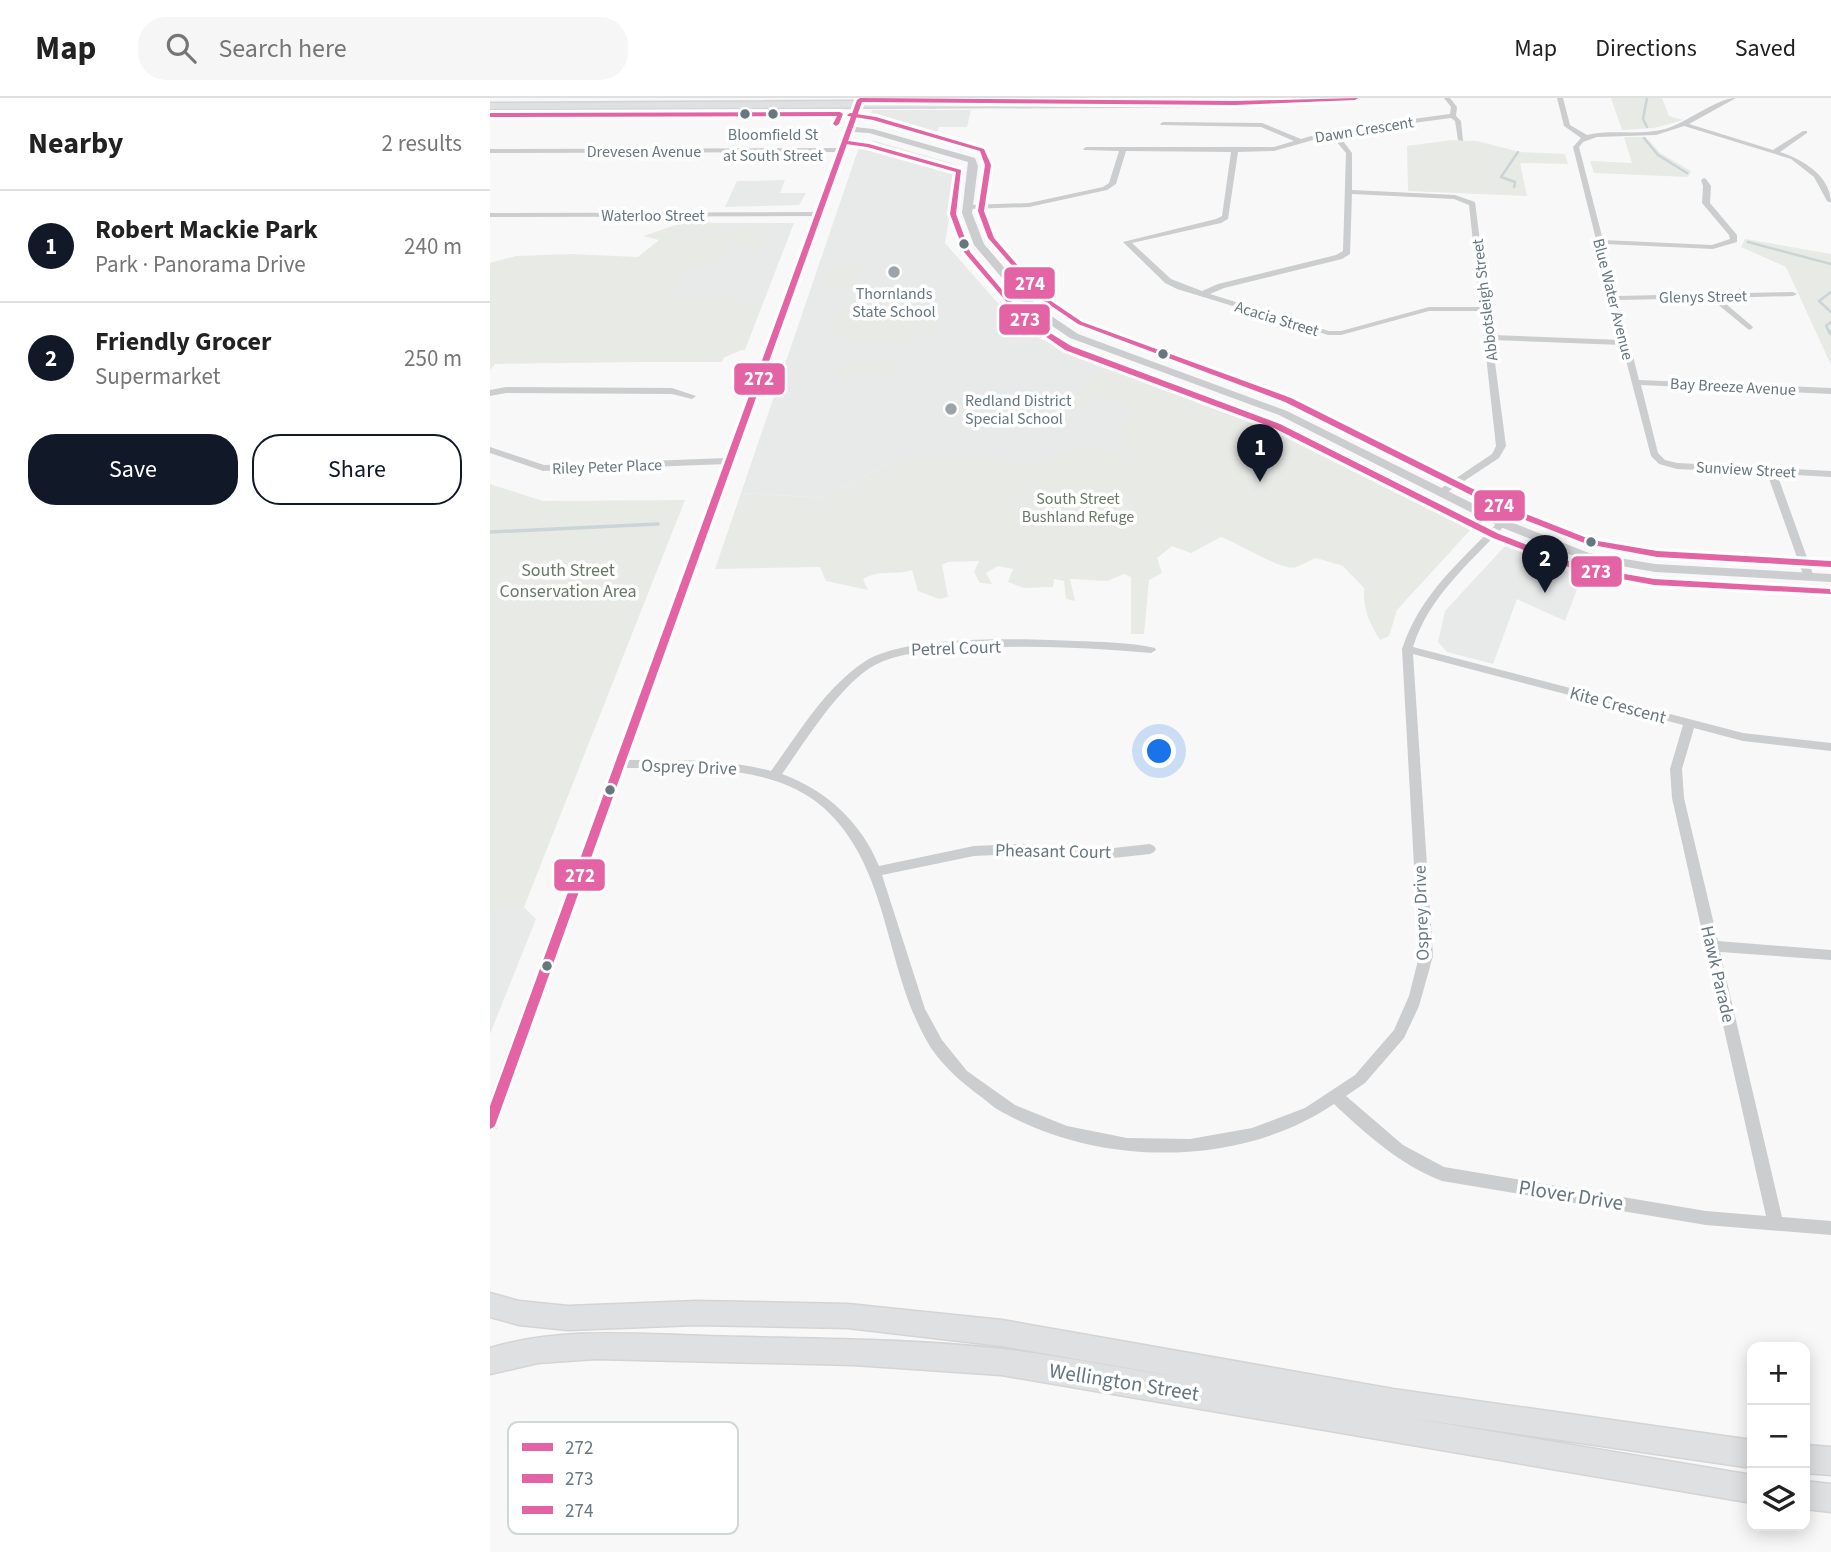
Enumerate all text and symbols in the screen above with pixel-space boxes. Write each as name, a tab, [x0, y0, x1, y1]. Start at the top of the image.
search box	[138, 17, 628, 80]
text: Map	[35, 25, 96, 72]
icon: search	[162, 29, 200, 67]
text: Search here	[218, 30, 347, 67]
text: Map	[1514, 31, 1557, 66]
text: Directions	[1595, 31, 1697, 66]
text: Saved	[1735, 31, 1796, 66]
unlabelled marker	[738, 107, 752, 121]
marker: Bloomfield St at South Street	[766, 107, 780, 121]
street label: Dawn Crescent	[1313, 111, 1416, 149]
text: Nearby	[28, 122, 123, 165]
place label: Bloomfield St at South Street	[723, 124, 823, 167]
text: 2 results	[382, 127, 462, 160]
street label: Drevesen Avenue	[587, 141, 701, 163]
street label: Waterloo Street	[601, 205, 705, 227]
text: Robert Mackie Park	[95, 211, 318, 248]
text: 1	[45, 230, 57, 263]
text: 240 m	[404, 230, 462, 263]
street label: Blue Water Avenue	[1587, 236, 1639, 362]
unlabelled marker	[957, 237, 971, 251]
street label: Abbotsleigh Street	[1467, 237, 1503, 362]
text: Park · Panorama Drive	[95, 248, 306, 281]
marker: Thornlands State School	[886, 264, 902, 280]
line badge: 274	[1003, 266, 1056, 300]
text: 274	[1015, 271, 1045, 298]
place label: Thornlands State School	[852, 283, 936, 323]
street label: Glenys Street	[1659, 285, 1748, 309]
street label: Acacia Street	[1232, 296, 1322, 342]
line badge: 273	[998, 303, 1051, 336]
text: 273	[1010, 307, 1040, 334]
text: Friendly Grocer	[95, 323, 271, 360]
text: 2	[45, 342, 57, 375]
text: 250 m	[404, 342, 462, 375]
unlabelled marker	[1156, 347, 1170, 361]
text: Supermarket	[95, 360, 221, 393]
line badge: 272	[733, 362, 786, 396]
text: 272	[744, 366, 774, 393]
street label: Bay Breeze Avenue	[1670, 373, 1796, 401]
place label: Redland District Special School	[965, 390, 1072, 430]
marker: Redland District Special School	[943, 401, 959, 417]
pin: 1	[1237, 424, 1283, 482]
button: Save	[28, 434, 238, 505]
button: Share	[252, 434, 462, 505]
street label: Riley Peter Place	[552, 454, 663, 480]
street label: Sunview Street	[1695, 456, 1797, 484]
park label: South Street Bushland Refuge	[1022, 488, 1134, 528]
line badge: 274	[1473, 489, 1526, 522]
text: 274	[1484, 493, 1514, 520]
pin: 2	[1522, 535, 1568, 593]
unlabelled marker	[1584, 535, 1598, 549]
line badge: 273	[1570, 555, 1623, 588]
park label: South Street Conservation Area	[499, 558, 637, 604]
text: 273	[1581, 559, 1611, 586]
street label: Petrel Court	[911, 634, 1001, 663]
street label: Kite Crescent	[1567, 681, 1669, 730]
your location	[1142, 734, 1176, 768]
street label: Osprey Drive	[641, 753, 737, 782]
unlabelled marker	[603, 783, 617, 797]
street label: Pheasant Court	[995, 838, 1111, 865]
line badge: 272	[553, 858, 606, 892]
text: 272	[565, 863, 595, 890]
street label: Osprey Drive	[1407, 865, 1436, 961]
street label: Hawk Parade	[1694, 923, 1741, 1025]
unlabelled marker	[540, 959, 554, 973]
street label: Plover Drive	[1516, 1172, 1626, 1218]
map controls	[1747, 1342, 1810, 1531]
button: +	[1747, 1342, 1810, 1405]
street label: Wellington Street	[1047, 1355, 1201, 1409]
button: −	[1747, 1405, 1810, 1468]
legend	[508, 1422, 738, 1534]
text: 272	[565, 1435, 593, 1462]
text: 273	[565, 1466, 593, 1493]
button: layers	[1747, 1468, 1810, 1531]
text: 274	[565, 1498, 593, 1525]

